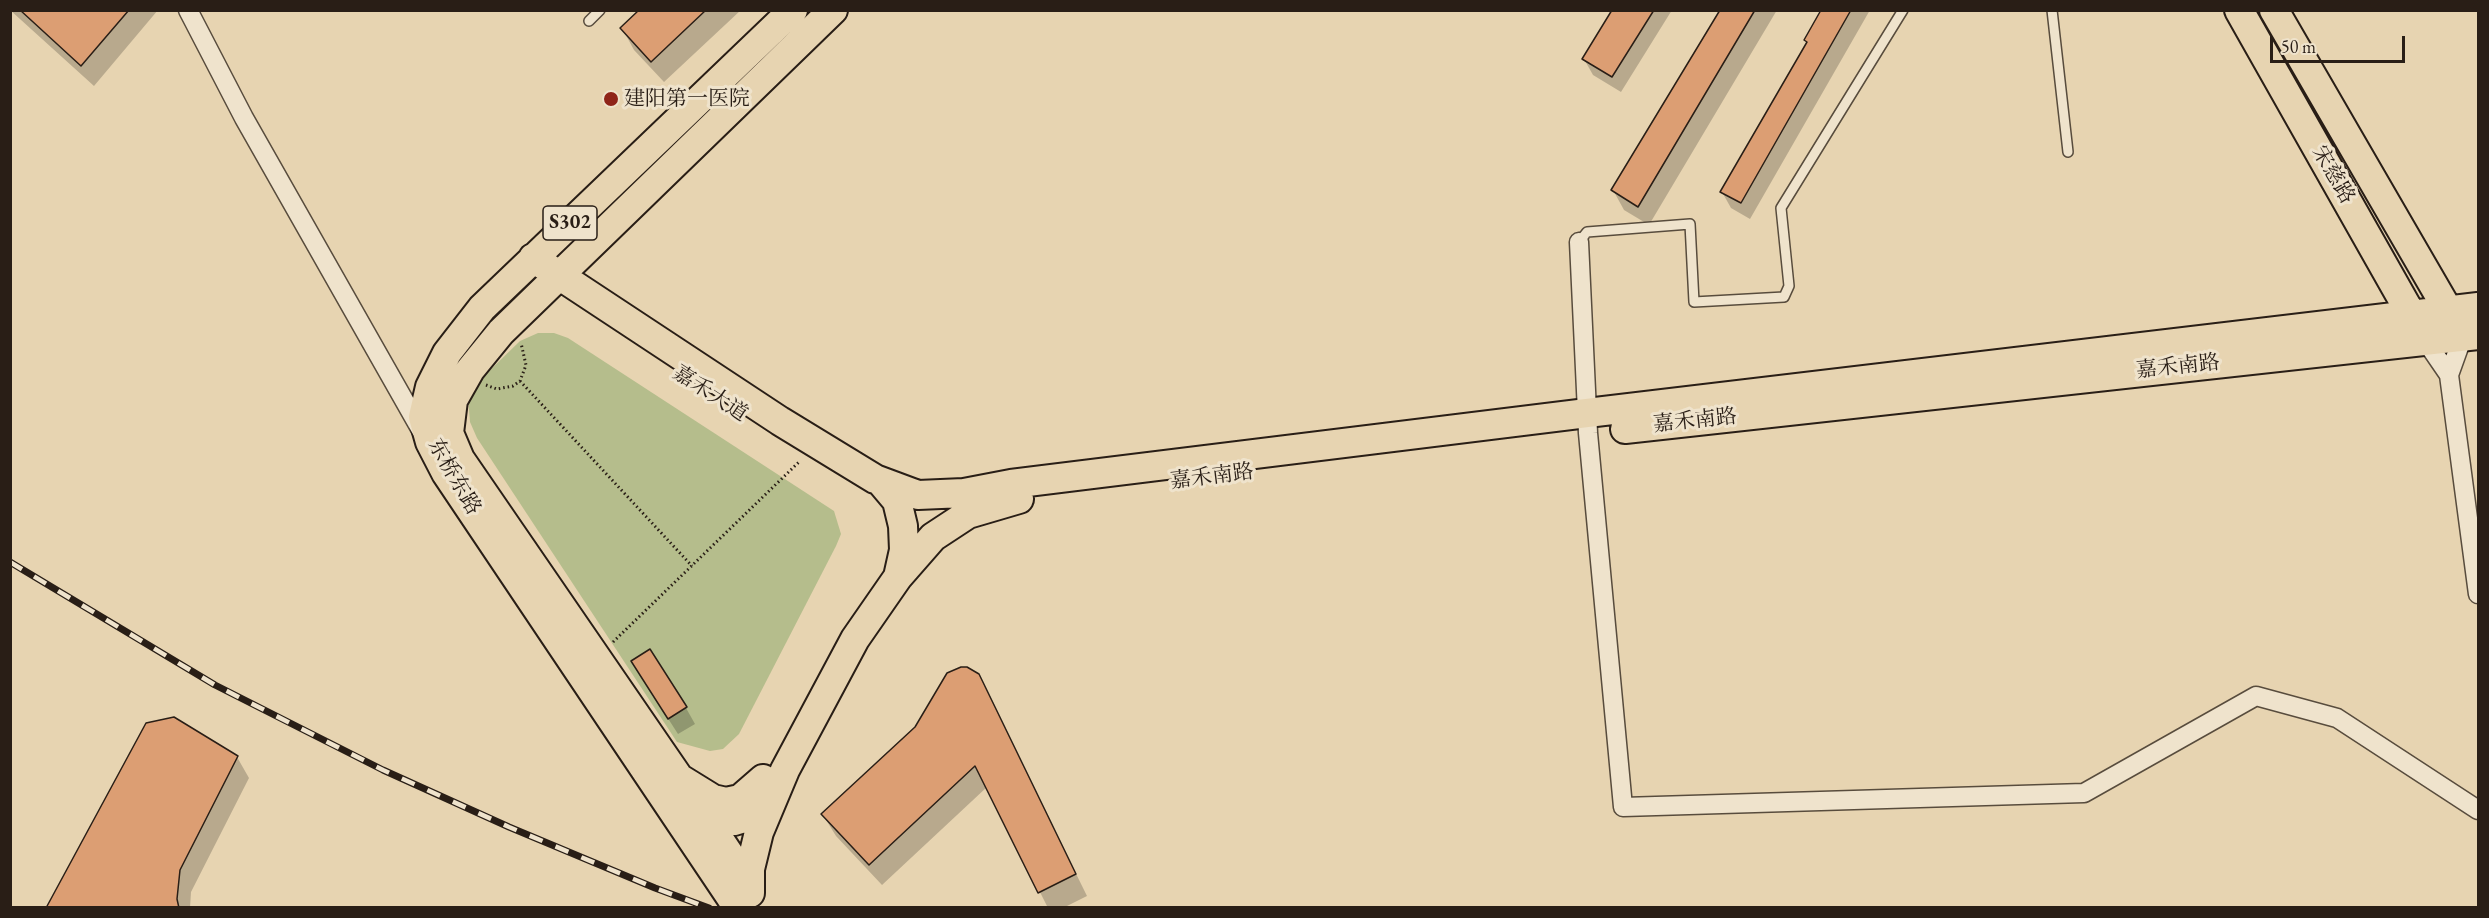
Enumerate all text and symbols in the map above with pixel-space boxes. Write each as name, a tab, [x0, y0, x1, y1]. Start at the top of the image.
scale bar	[2273, 24, 2408, 62]
text: 50 m	[2281, 35, 2316, 58]
place label: 建阳第一医院	[624, 86, 750, 112]
marker: 建阳第一医院	[602, 90, 620, 108]
street label: 宋慈路	[2306, 141, 2360, 209]
road number: S302	[543, 206, 597, 240]
street label: 嘉禾南路	[2135, 350, 2221, 384]
street label: 嘉禾大道	[668, 361, 752, 427]
street label: 嘉禾南路	[1652, 404, 1738, 438]
street label: 东桥东路	[422, 434, 486, 520]
street label: 嘉禾南路	[1169, 459, 1255, 495]

